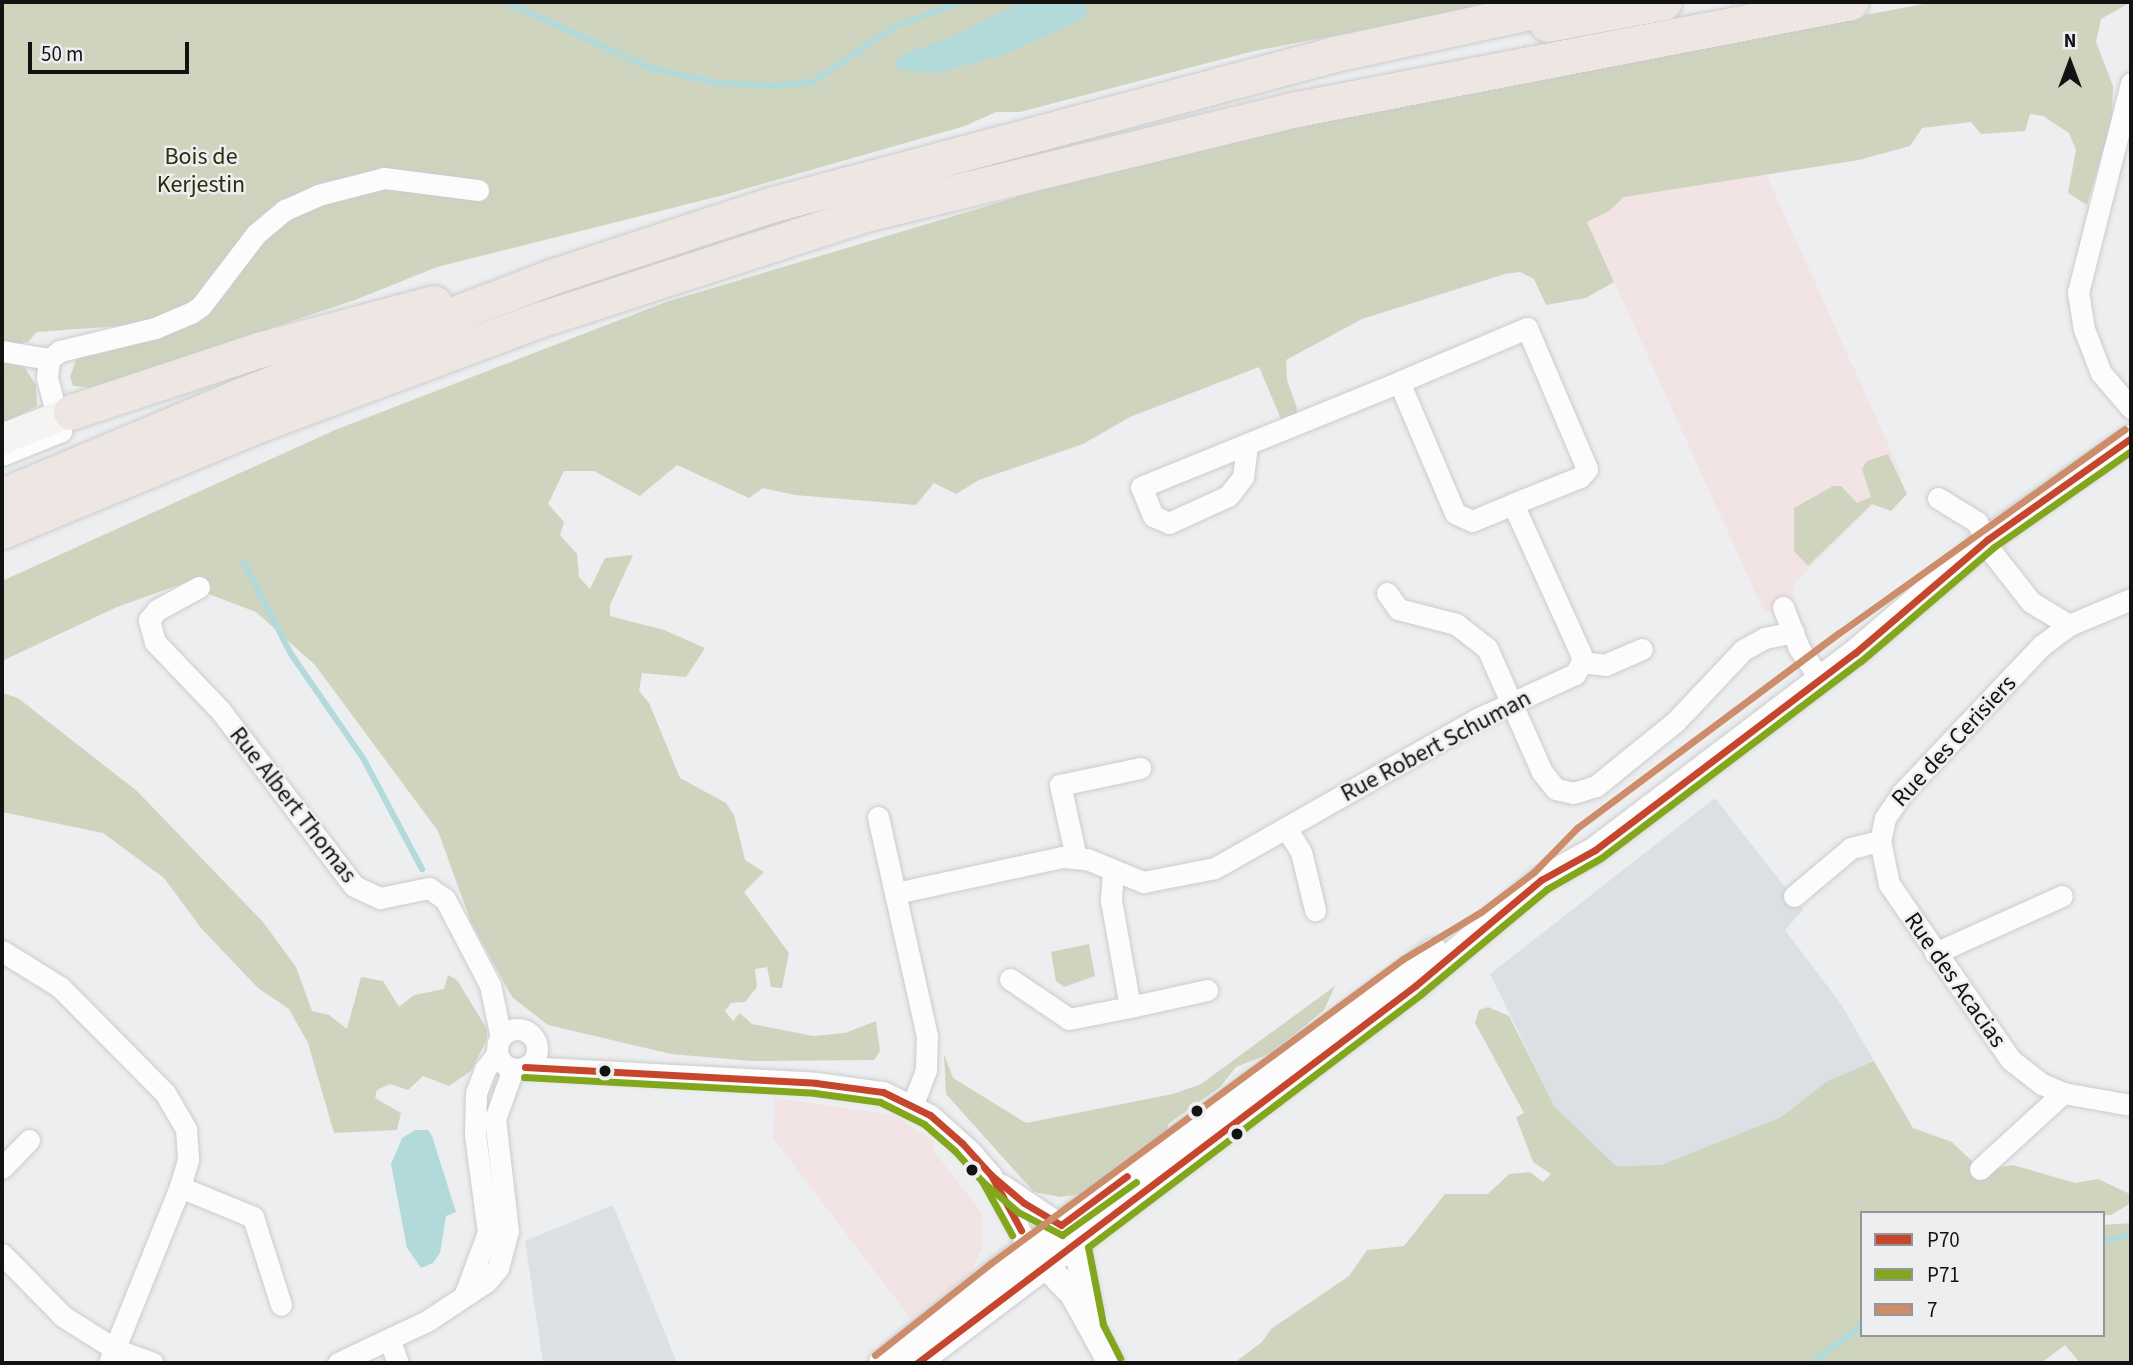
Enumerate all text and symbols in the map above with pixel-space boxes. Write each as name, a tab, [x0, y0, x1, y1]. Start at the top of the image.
scale bar	[32, 28, 192, 72]
north arrow	[2035, 28, 2105, 98]
text: N	[2064, 28, 2076, 55]
text: 50 m	[41, 39, 83, 69]
park label: Bois de Kerjestin	[157, 143, 245, 199]
street label: Rue des Cerisiers	[1886, 669, 2022, 813]
street label: Rue Robert Schuman	[1336, 684, 1536, 808]
street label: Rue Albert Thomas	[223, 721, 363, 889]
street label: Rue des Acacias	[1898, 907, 2012, 1053]
unlabelled marker	[598, 1064, 612, 1078]
unlabelled marker	[1190, 1104, 1204, 1118]
unlabelled marker	[1230, 1127, 1244, 1141]
unlabelled marker	[965, 1163, 979, 1177]
legend	[1860, 1211, 2105, 1337]
text: P70	[1927, 1225, 1960, 1255]
text: P71	[1927, 1260, 1960, 1290]
text: 7	[1927, 1295, 1937, 1325]

